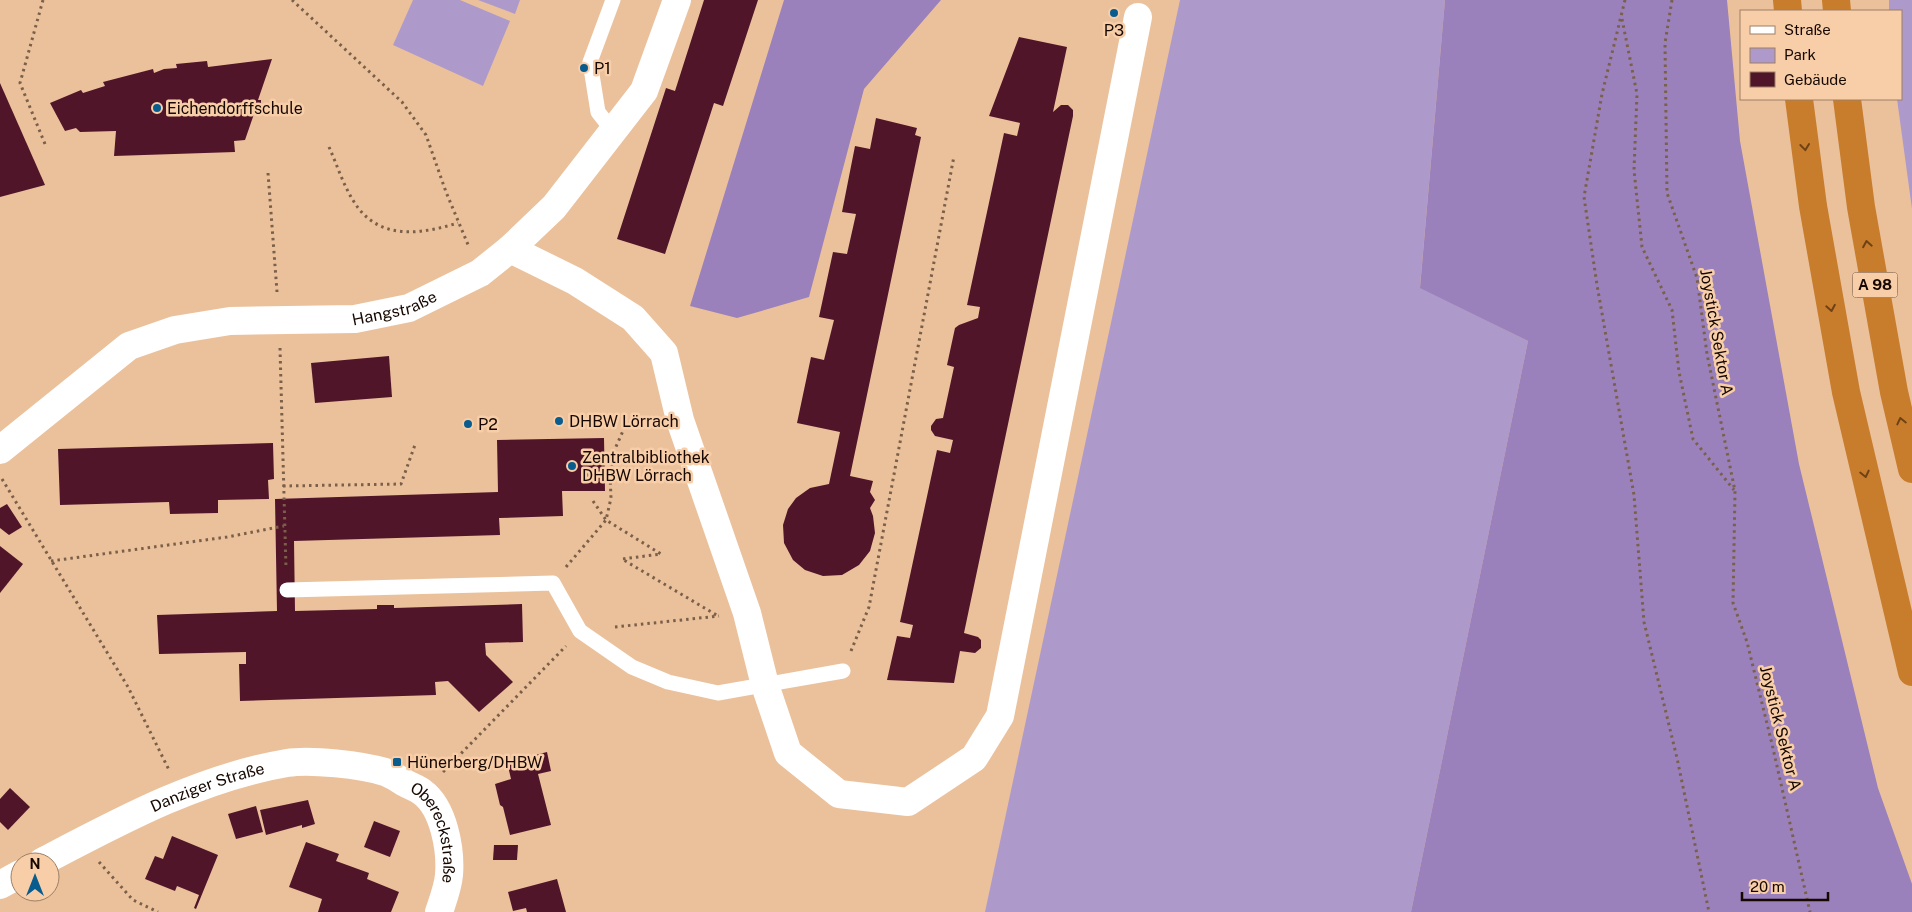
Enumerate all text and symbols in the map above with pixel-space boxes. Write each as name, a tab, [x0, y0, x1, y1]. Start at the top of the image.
marker: P3	[1108, 7, 1120, 19]
legend	[1740, 10, 1902, 100]
place label: P3	[1104, 21, 1124, 40]
text: Straße	[1784, 21, 1831, 38]
text: Park	[1784, 46, 1816, 63]
place label: P1	[594, 59, 611, 78]
marker: P1	[578, 62, 590, 74]
text: Gebäude	[1784, 71, 1847, 88]
place label: Eichendorffschule	[167, 99, 303, 118]
marker: Eichendorffschule	[151, 102, 163, 114]
one-way arrow	[1800, 143, 1810, 151]
one-way arrow	[1863, 240, 1873, 249]
street label: Joystick Sektor A	[1696, 267, 1737, 397]
road number: A 98	[1852, 272, 1898, 298]
street label: Hangstraße	[350, 287, 440, 329]
one-way arrow	[1825, 303, 1835, 312]
place label: DHBW Lörrach	[569, 412, 679, 431]
place label: P2	[478, 415, 498, 434]
marker: DHBW Lörrach	[553, 415, 565, 427]
one-way arrow	[1896, 417, 1907, 426]
marker: P2	[462, 418, 474, 430]
place label: Zentralbibliothek DHBW Lörrach	[582, 448, 710, 485]
marker: Zentralbibliothek DHBW Lörrach	[566, 460, 578, 472]
one-way arrow	[1859, 469, 1870, 478]
street label: Joystick Sektor A	[1756, 664, 1805, 793]
place label: Hünerberg/DHBW	[407, 753, 542, 772]
marker: Hünerberg/DHBW	[391, 756, 403, 768]
street label: Danziger Straße	[147, 759, 266, 816]
street label: Obereckstraße	[407, 778, 458, 885]
north arrow	[10, 852, 60, 902]
text: N	[30, 856, 40, 872]
scale bar	[1742, 870, 1828, 902]
text: 20 m	[1750, 878, 1785, 895]

